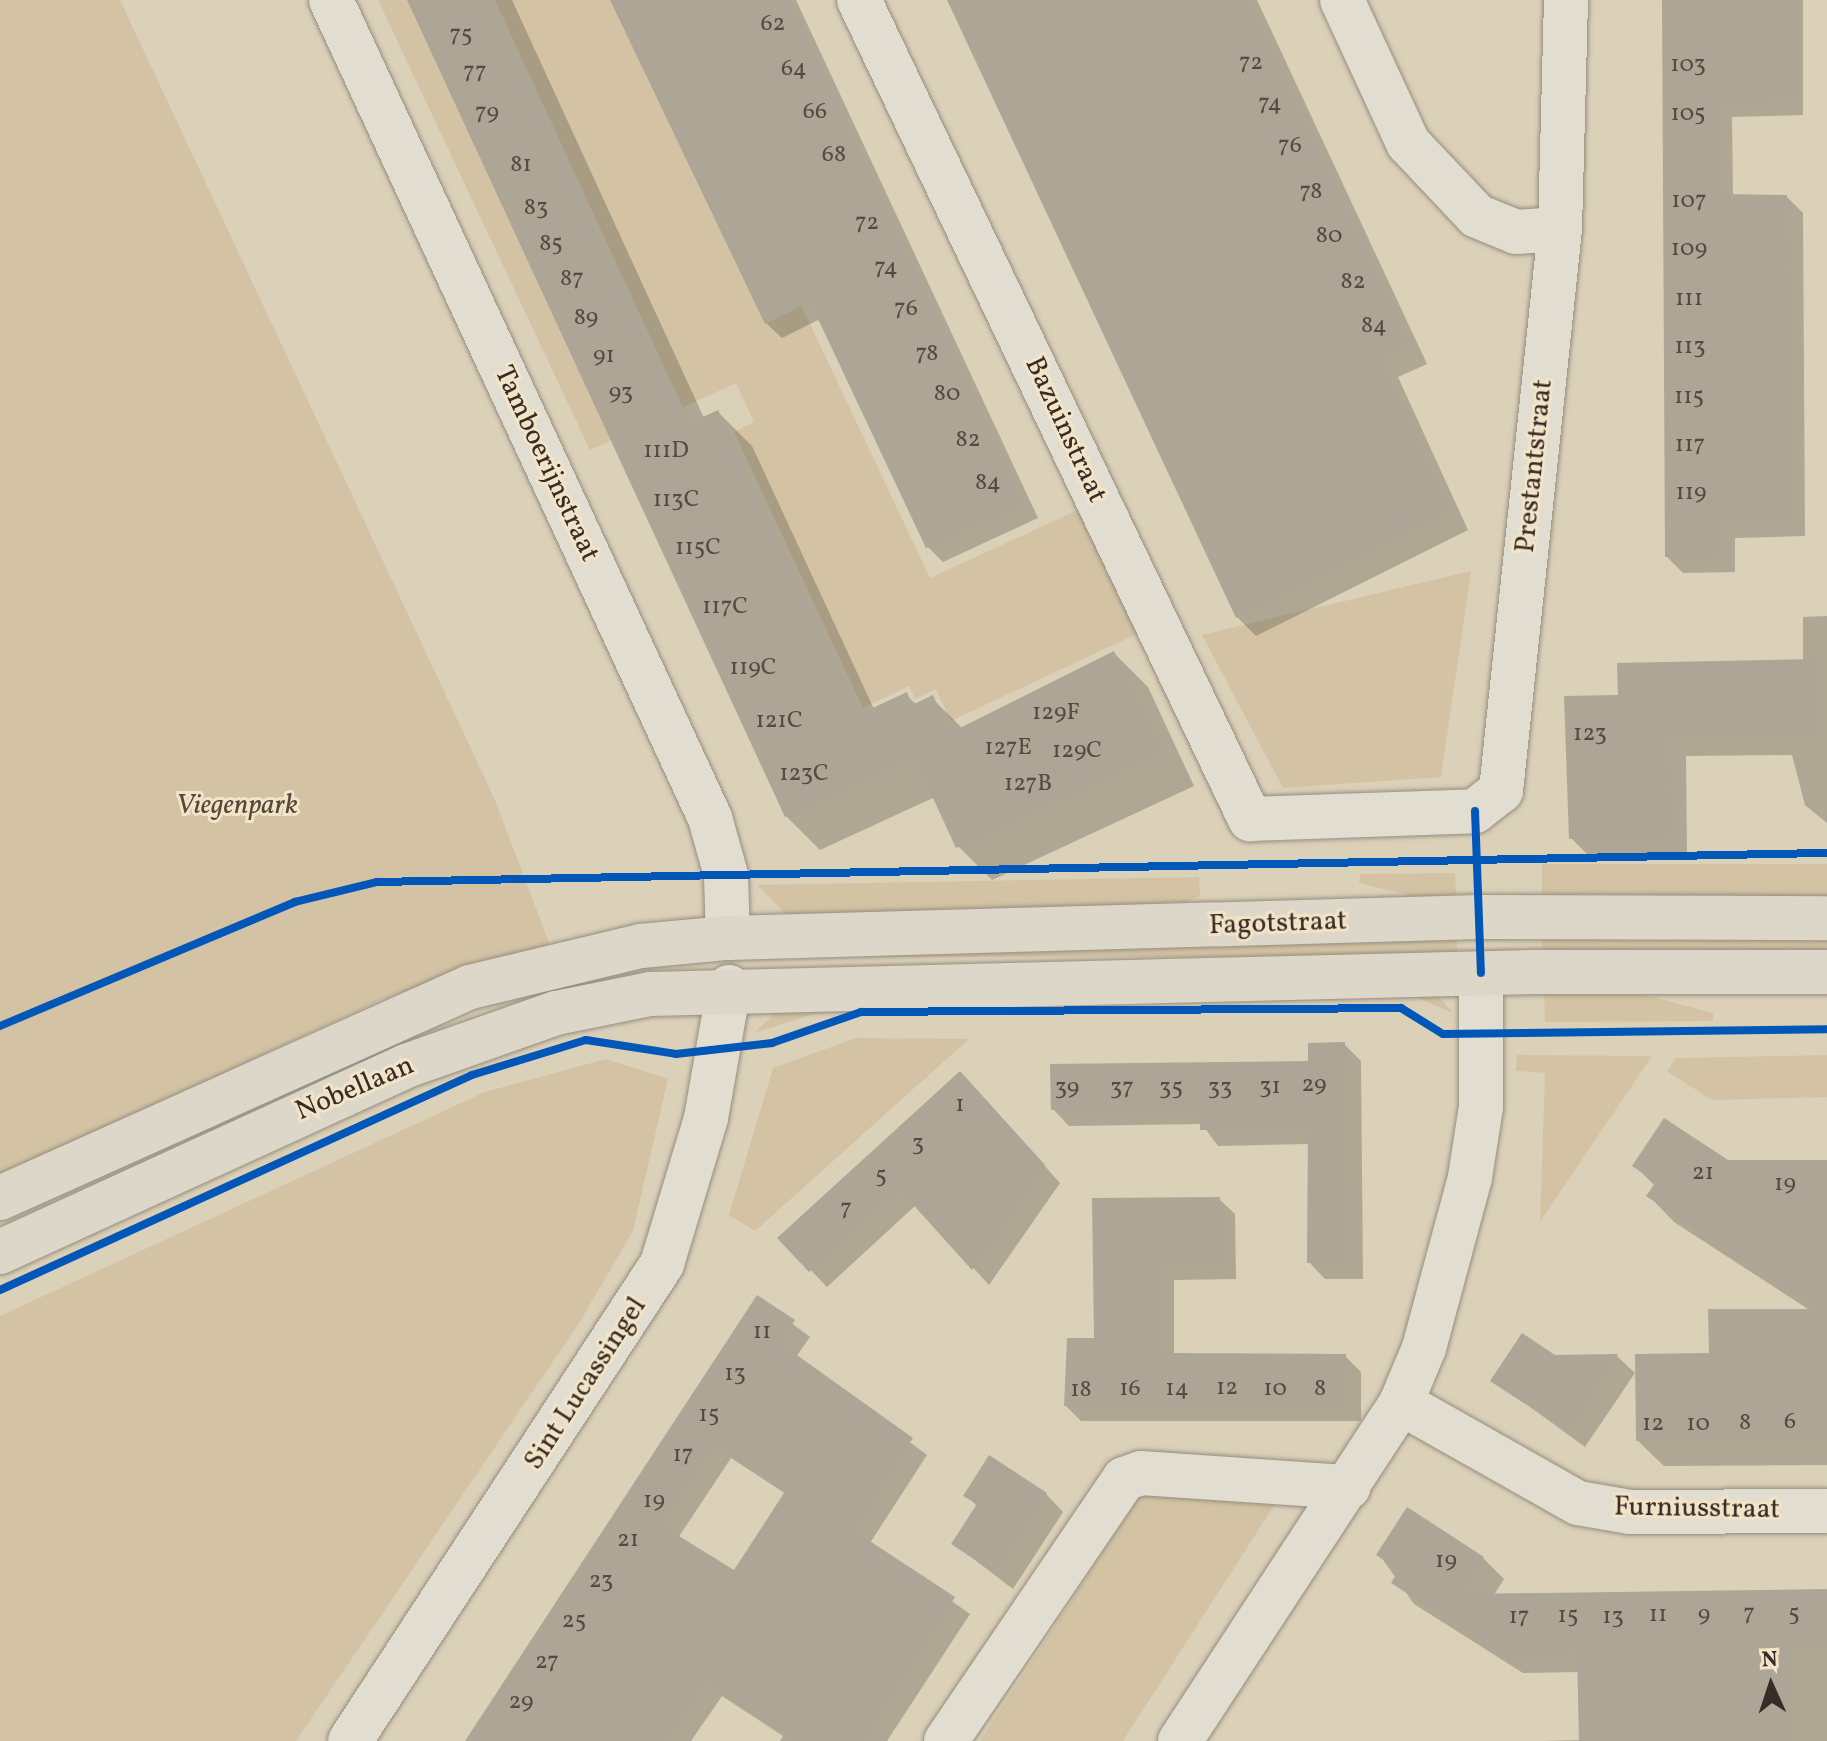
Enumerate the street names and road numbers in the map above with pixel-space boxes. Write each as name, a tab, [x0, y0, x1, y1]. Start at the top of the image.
street label: Bazuinstraat	[1017, 352, 1113, 508]
street label: Tamboerijnstraat	[486, 361, 606, 567]
street label: Prestantstraat	[1509, 378, 1561, 554]
street label: Fagotstraat	[1208, 905, 1348, 943]
street label: Nobellaan	[291, 1049, 419, 1129]
street label: Sint Lucassingel	[518, 1291, 654, 1477]
street label: Furniusstraat	[1614, 1491, 1780, 1527]

